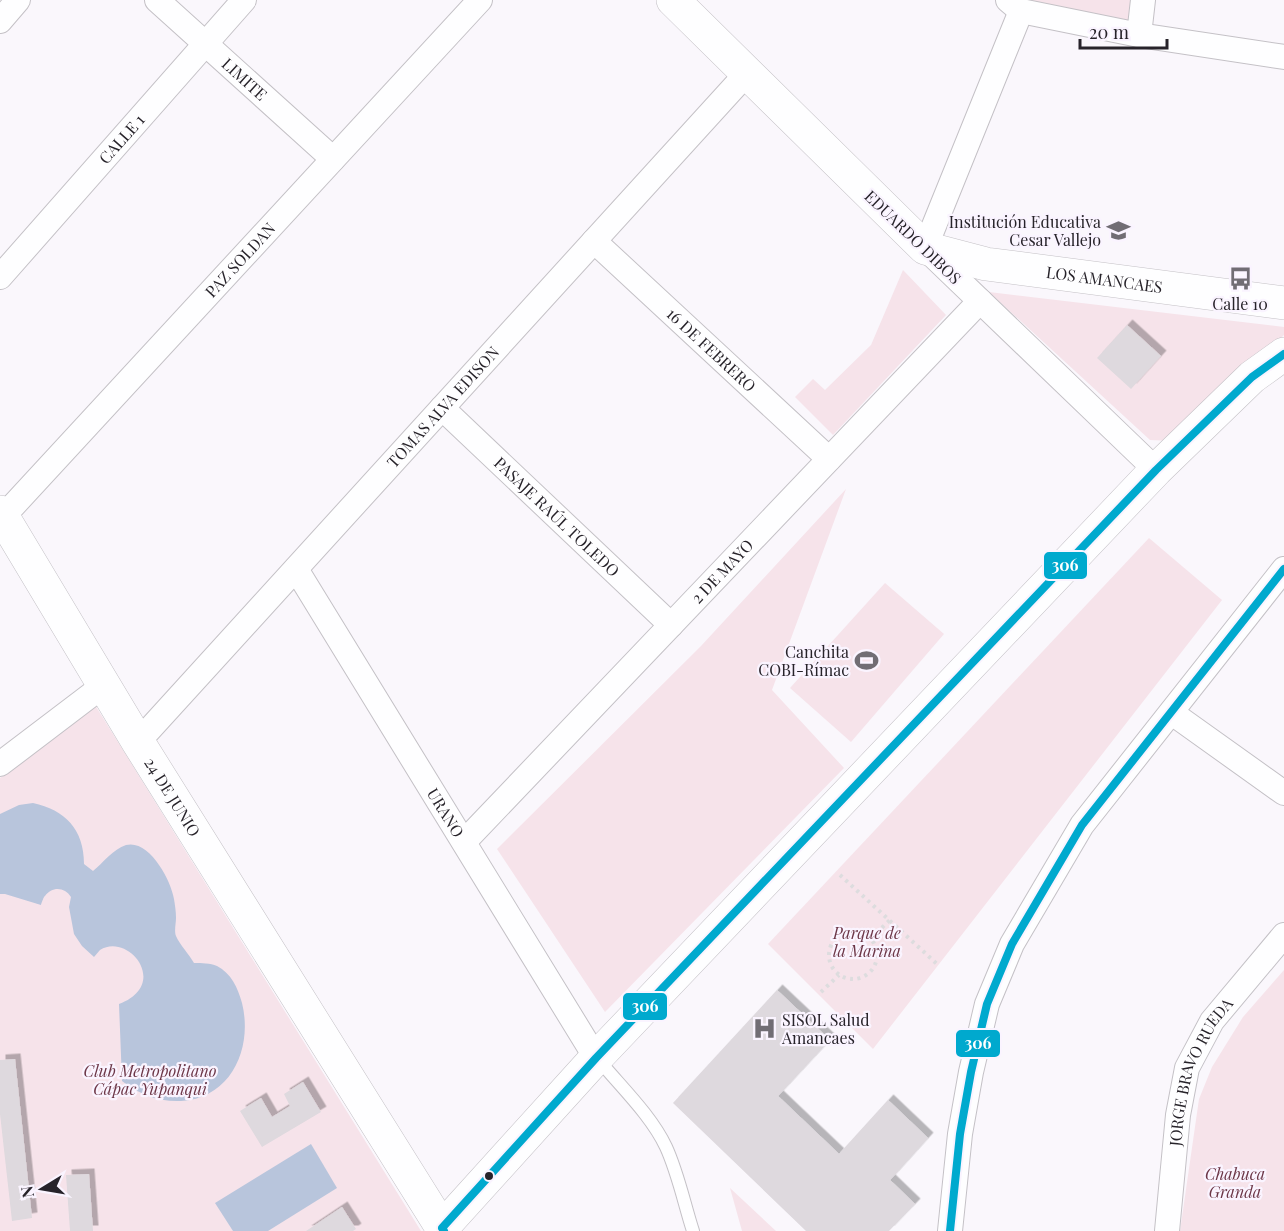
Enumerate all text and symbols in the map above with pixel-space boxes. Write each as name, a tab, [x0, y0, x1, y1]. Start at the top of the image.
scale bar	[1080, 12, 1167, 50]
text: 20 m	[1089, 20, 1129, 44]
street label: LIMITE	[218, 53, 272, 105]
street label: CALLE 1	[94, 109, 149, 168]
street label: EDUARDO DIBOS	[861, 185, 966, 288]
place label: Institución Educativa Cesar Vallejo	[949, 211, 1101, 250]
street label: PAZ SOLDAN	[200, 218, 279, 301]
school or university icon: Institución Educativa Cesar Vallejo	[1106, 218, 1132, 244]
street label: LOS AMANCAES	[1045, 261, 1164, 297]
bus stop icon: Calle 10	[1227, 266, 1253, 292]
place label: Calle 10	[1212, 293, 1268, 314]
street label: 16 DE FEBRERO	[663, 303, 761, 396]
street label: TOMAS ALVA EDISON	[382, 342, 503, 472]
street label: PASAJE RAÚL TOLEDO	[490, 452, 624, 581]
street label: 2 DE MAYO	[686, 534, 757, 608]
line badge: 306	[1043, 551, 1088, 580]
text: 306	[1051, 554, 1079, 575]
place label: Canchita COBI-Rímac	[758, 641, 849, 680]
sports icon: Canchita COBI-Rímac	[854, 648, 880, 674]
street label: 24 DE JUNIO	[140, 753, 205, 840]
street label: URANO	[423, 784, 469, 841]
park label: Parque de la Marina	[832, 922, 901, 961]
line badge: 306	[622, 992, 668, 1021]
street label: JORGE BRAVO RUEDA	[1164, 992, 1238, 1148]
text: 306	[631, 995, 659, 1016]
place label: SISOL Salud Amancaes	[781, 1009, 870, 1048]
hospital icon: SISOL Salud Amancaes	[751, 1016, 777, 1042]
line badge: 306	[955, 1029, 1001, 1058]
text: 306	[964, 1032, 992, 1053]
park label: Club Metropolitano Cápac Yupanqui	[83, 1060, 217, 1099]
north arrow	[12, 1159, 72, 1219]
park label: Chabuca Granda	[1205, 1163, 1265, 1202]
unlabelled marker	[483, 1170, 495, 1182]
text: N	[15, 1184, 38, 1200]

